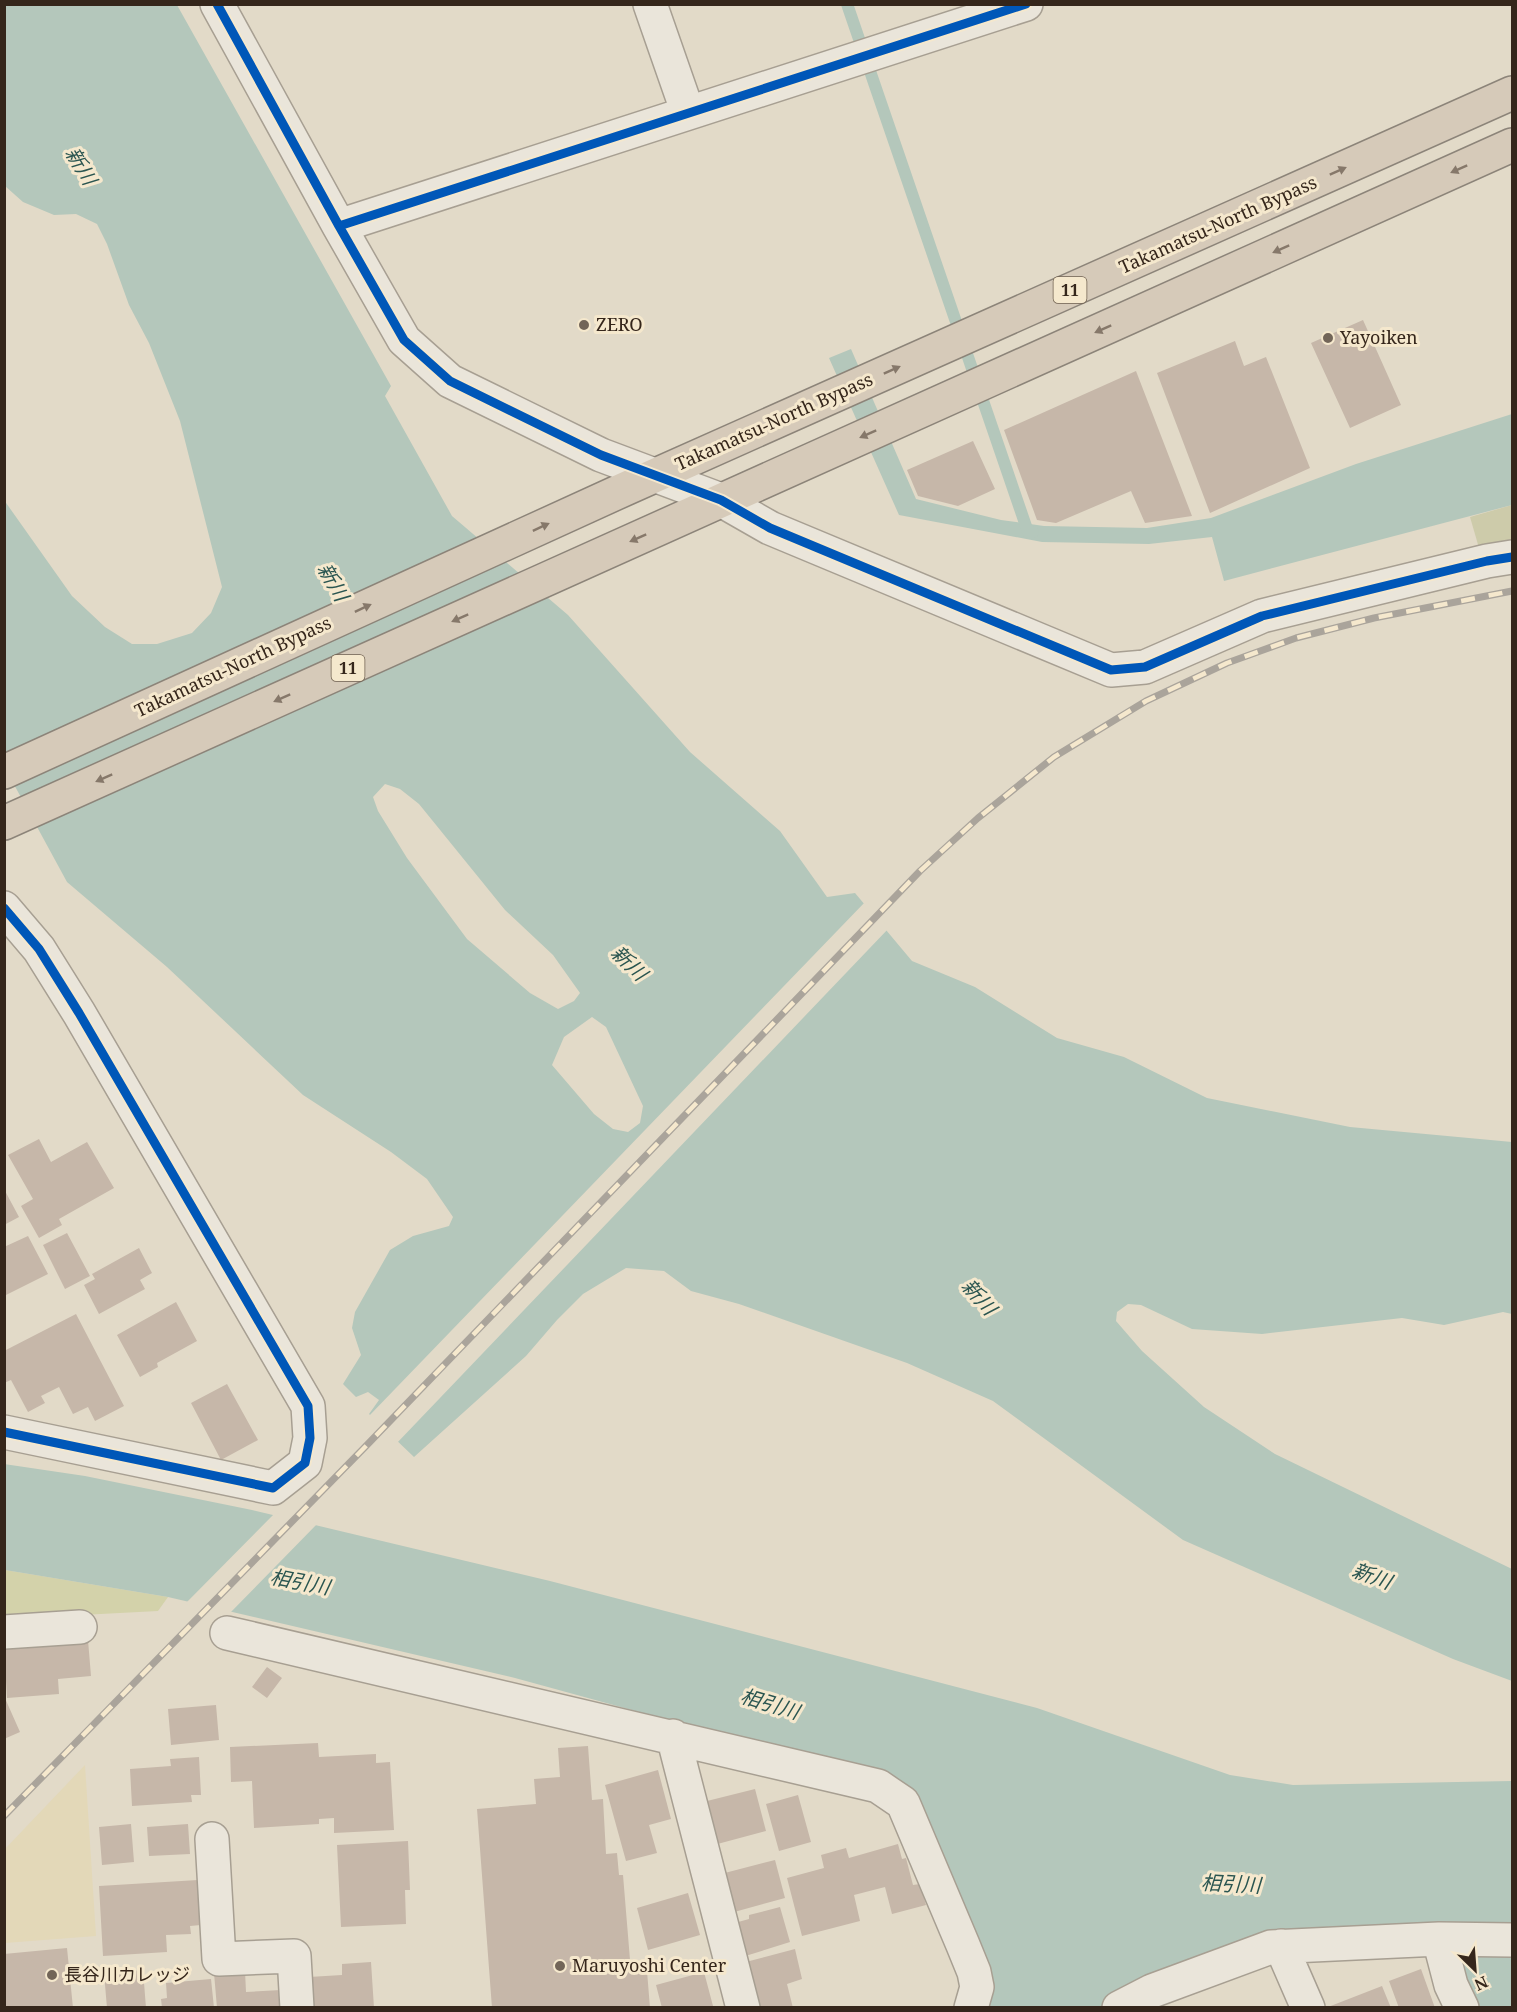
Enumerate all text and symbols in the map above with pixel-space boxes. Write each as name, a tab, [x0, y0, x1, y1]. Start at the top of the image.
water label: 新川	[60, 142, 104, 192]
one-way arrow	[1450, 164, 1468, 174]
one-way arrow	[1330, 166, 1347, 175]
street label: Takamatsu-North Bypass	[1115, 170, 1320, 279]
one-way arrow	[1272, 244, 1290, 254]
road number: 11	[1054, 277, 1086, 303]
place label: ZERO	[596, 312, 643, 336]
marker: ZERO	[577, 318, 591, 332]
one-way arrow	[1095, 324, 1112, 333]
place label: Yayoiken	[1339, 325, 1418, 349]
marker: Yayoiken	[1321, 331, 1335, 345]
one-way arrow	[883, 365, 901, 375]
street label: Takamatsu-North Bypass	[671, 367, 876, 476]
one-way arrow	[859, 430, 877, 440]
one-way arrow	[532, 522, 550, 532]
one-way arrow	[629, 533, 646, 542]
water label: 新川	[312, 558, 356, 608]
one-way arrow	[355, 603, 373, 613]
street label: Takamatsu-North Bypass	[131, 610, 335, 722]
one-way arrow	[450, 613, 468, 623]
road number: 11	[332, 655, 364, 681]
one-way arrow	[273, 693, 291, 703]
one-way arrow	[95, 773, 113, 783]
water label: 新川	[606, 939, 655, 988]
water label: 新川	[956, 1273, 1004, 1322]
water label: 新川	[1349, 1556, 1397, 1596]
water label: 相引川	[268, 1563, 334, 1601]
water label: 相引川	[738, 1682, 805, 1726]
water label: 相引川	[1200, 1868, 1264, 1899]
north arrow	[1445, 1940, 1505, 2000]
place label: Maruyoshi Center	[572, 1953, 727, 1977]
marker: Maruyoshi Center	[553, 1959, 567, 1973]
place label: 長谷川カレッジ	[64, 1962, 190, 1986]
marker: 長谷川カレッジ	[45, 1968, 59, 1982]
text: N	[1471, 1971, 1492, 1996]

